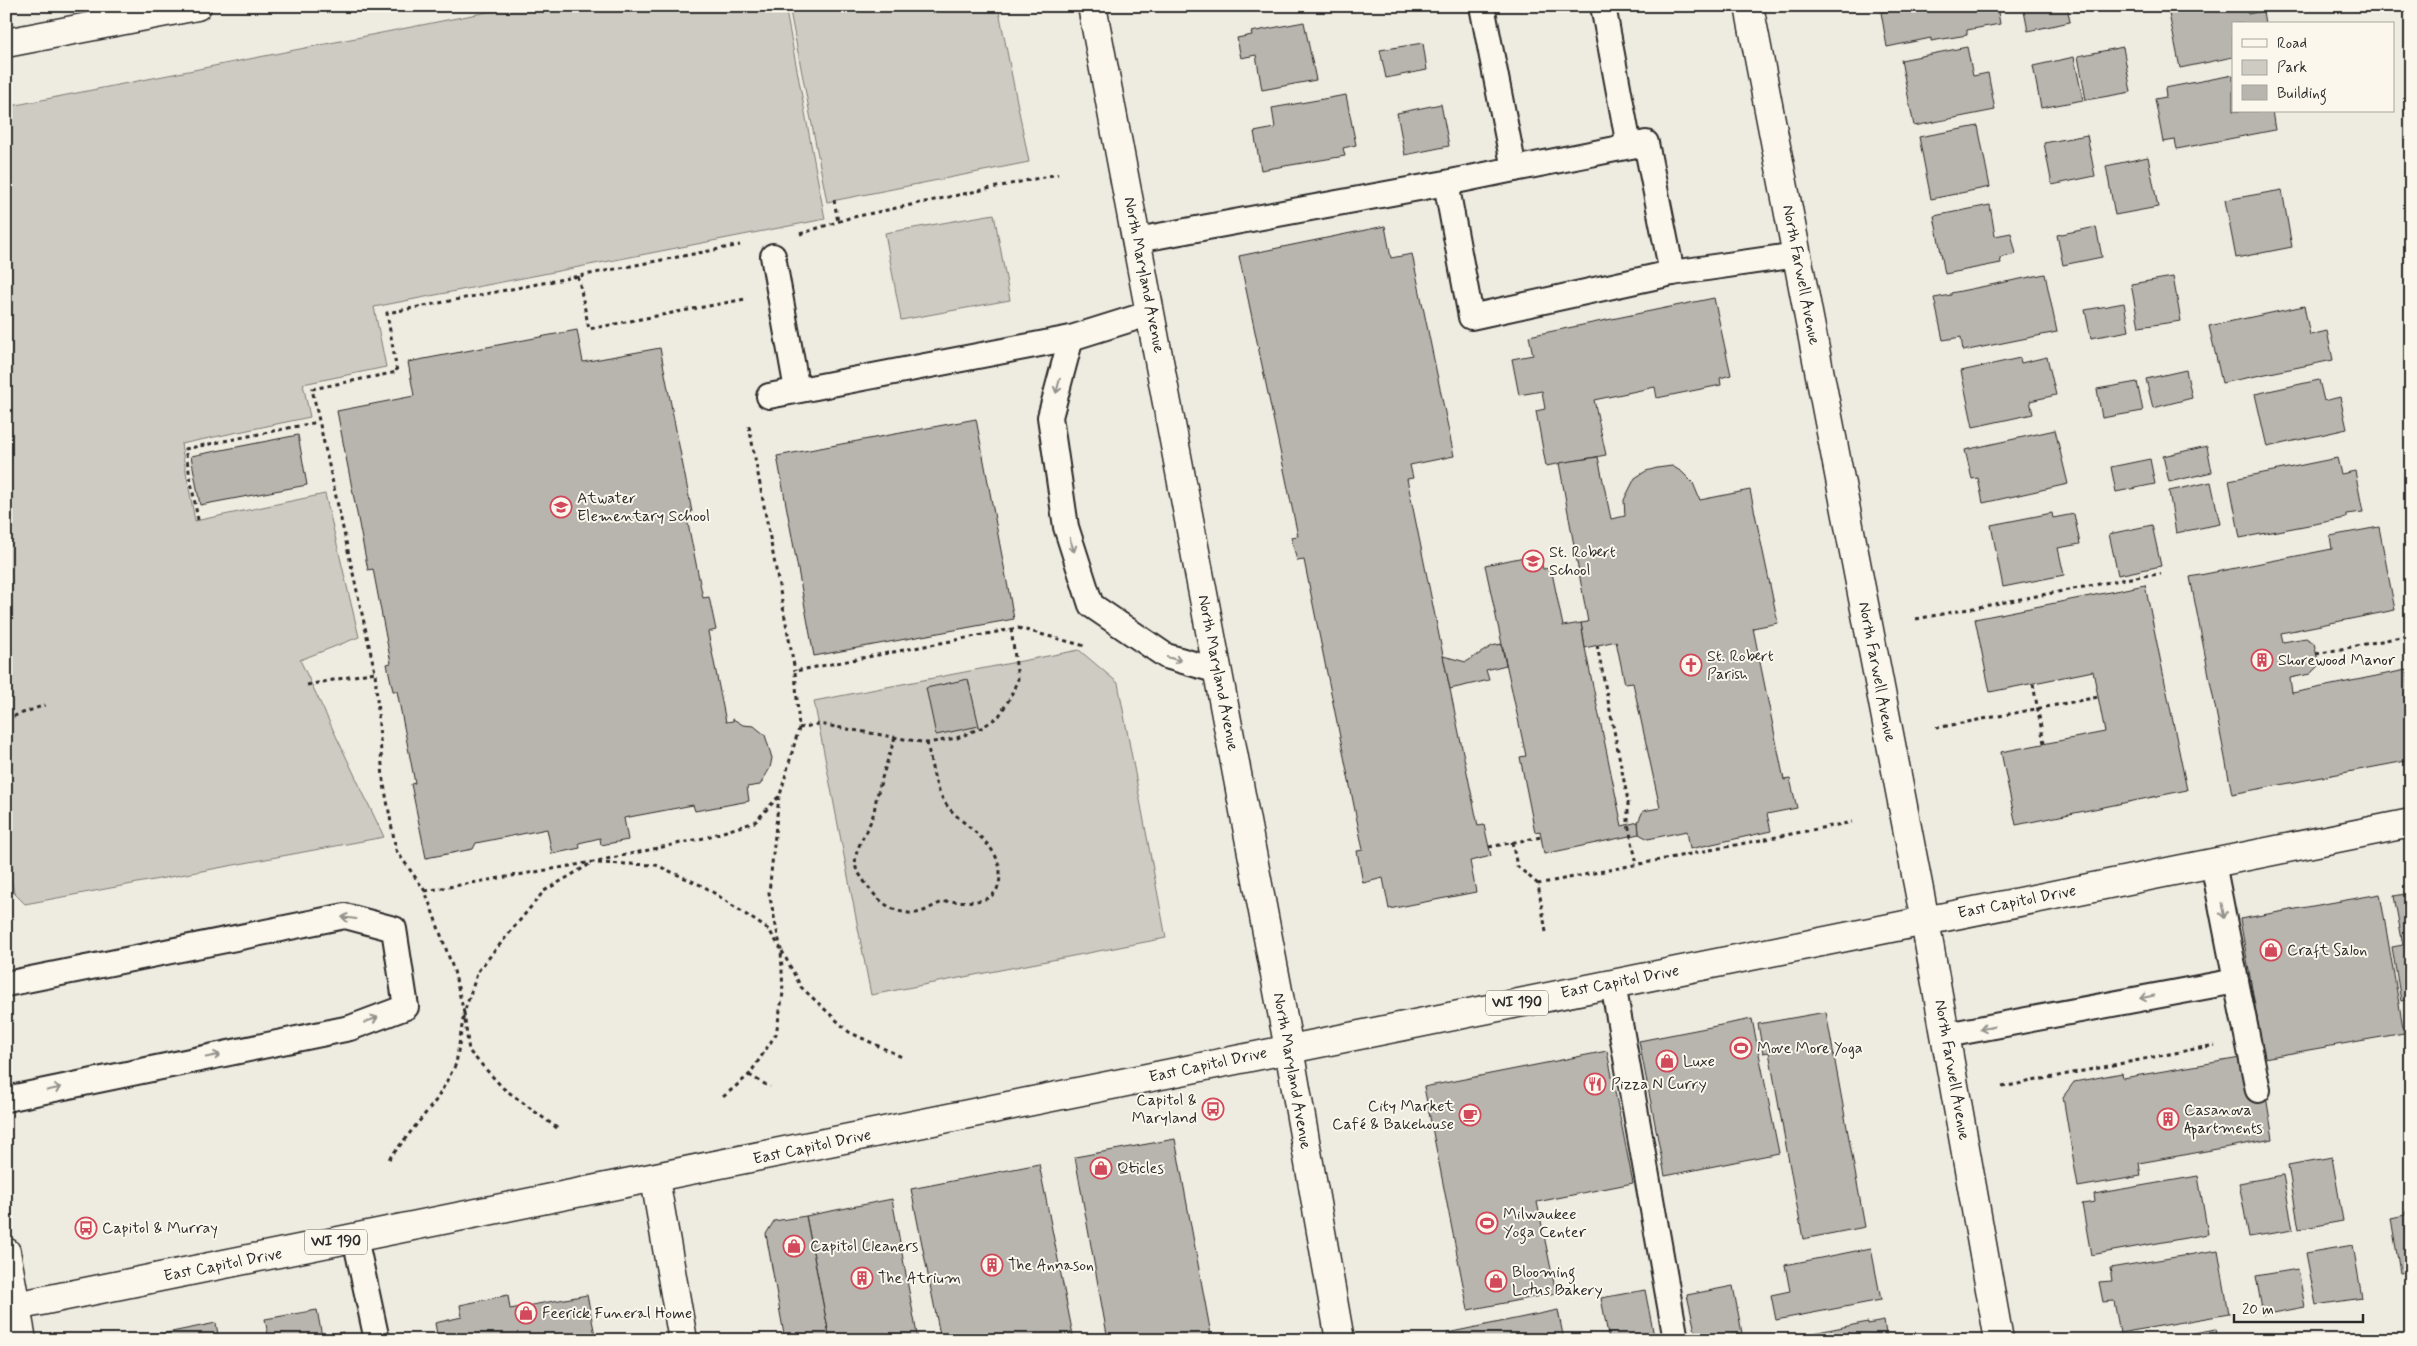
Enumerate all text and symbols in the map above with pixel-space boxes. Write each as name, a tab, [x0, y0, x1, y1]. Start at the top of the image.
legend	[2232, 22, 2394, 112]
text: Road	[2277, 34, 2307, 54]
text: Park	[2277, 58, 2307, 78]
text: Building	[2277, 84, 2327, 105]
street label: North Maryland Avenue	[1119, 195, 1170, 355]
street label: North Farwell Avenue	[1777, 203, 1825, 347]
one-way arrow	[1053, 377, 1063, 393]
place label: Atwater Elementary School	[577, 488, 710, 527]
school or university icon: Atwater Elementary School	[549, 495, 573, 519]
one-way arrow	[1067, 537, 1077, 553]
place label: St. Robert School	[1549, 542, 1616, 581]
school or university icon: St. Robert School	[1521, 549, 1545, 573]
street label: North Maryland Avenue	[1193, 593, 1244, 753]
street label: North Farwell Avenue	[1853, 600, 1901, 744]
place label: St. Robert Parish	[1707, 646, 1774, 685]
building icon: Shorewood Manor	[2250, 648, 2274, 672]
place label: Shorewood Manor	[2278, 650, 2396, 671]
church icon: St. Robert Parish	[1679, 653, 1703, 677]
one-way arrow	[1166, 654, 1182, 664]
street label: East Capitol Drive	[1956, 880, 2078, 924]
one-way arrow	[2218, 902, 2228, 918]
one-way arrow	[341, 913, 357, 923]
shop icon: Craft Salon	[2259, 938, 2283, 962]
place label: Craft Salon	[2287, 940, 2367, 961]
street label: East Capitol Drive	[1559, 960, 1681, 1004]
road number: WI 190	[1486, 990, 1548, 1016]
street label: North Maryland Avenue	[1268, 991, 1316, 1151]
one-way arrow	[2139, 993, 2155, 1003]
street label: North Farwell Avenue	[1929, 998, 1975, 1142]
one-way arrow	[363, 1015, 379, 1024]
one-way arrow	[1979, 1023, 1995, 1033]
sports icon: Move More Yoga	[1729, 1036, 1753, 1060]
place label: Move More Yoga	[1757, 1038, 1863, 1059]
street label: East Capitol Drive	[1147, 1042, 1269, 1088]
shop icon: Luxe	[1655, 1049, 1679, 1073]
one-way arrow	[205, 1051, 221, 1061]
place label: Luxe	[1683, 1051, 1715, 1072]
restaurant icon: Pizza N Curry	[1583, 1072, 1607, 1096]
place label: Pizza N Curry	[1611, 1074, 1707, 1095]
one-way arrow	[46, 1084, 62, 1093]
place label: Capitol & Maryland	[1132, 1090, 1197, 1129]
place label: City Market Café & Bakehouse	[1332, 1096, 1455, 1135]
bus stop icon: Capitol & Maryland	[1201, 1097, 1225, 1121]
place label: Casanova Apartments	[2184, 1100, 2263, 1140]
cafe icon: City Market Café & Bakehouse	[1458, 1103, 1482, 1127]
building icon: Casanova Apartments	[2156, 1107, 2180, 1131]
street label: East Capitol Drive	[751, 1124, 873, 1170]
shop icon: Qticles	[1089, 1156, 1113, 1180]
place label: Qticles	[1117, 1158, 1164, 1179]
place label: Milwaukee Yoga Center	[1503, 1204, 1587, 1244]
sports icon: Milwaukee Yoga Center	[1475, 1211, 1499, 1235]
bus stop icon: Capitol & Murray	[74, 1216, 98, 1240]
place label: Capitol & Murray	[102, 1218, 218, 1239]
road number: WI 190	[305, 1230, 367, 1254]
shop icon: Capitol Cleaners	[782, 1234, 806, 1258]
place label: Capitol Cleaners	[810, 1236, 918, 1257]
street label: East Capitol Drive	[162, 1243, 284, 1287]
building icon: The Annason	[980, 1253, 1004, 1277]
place label: The Annason	[1008, 1255, 1094, 1276]
place label: Blooming Lotus Bakery	[1512, 1262, 1603, 1301]
building icon: The Atrium	[850, 1266, 874, 1290]
place label: The Atrium	[878, 1268, 961, 1289]
shop icon: Blooming Lotus Bakery	[1484, 1269, 1508, 1293]
scale bar	[2234, 1291, 2363, 1323]
text: 20 m	[2242, 1300, 2274, 1320]
shop icon: Feerick Funeral Home	[514, 1301, 538, 1325]
place label: Feerick Funeral Home	[542, 1303, 692, 1324]

